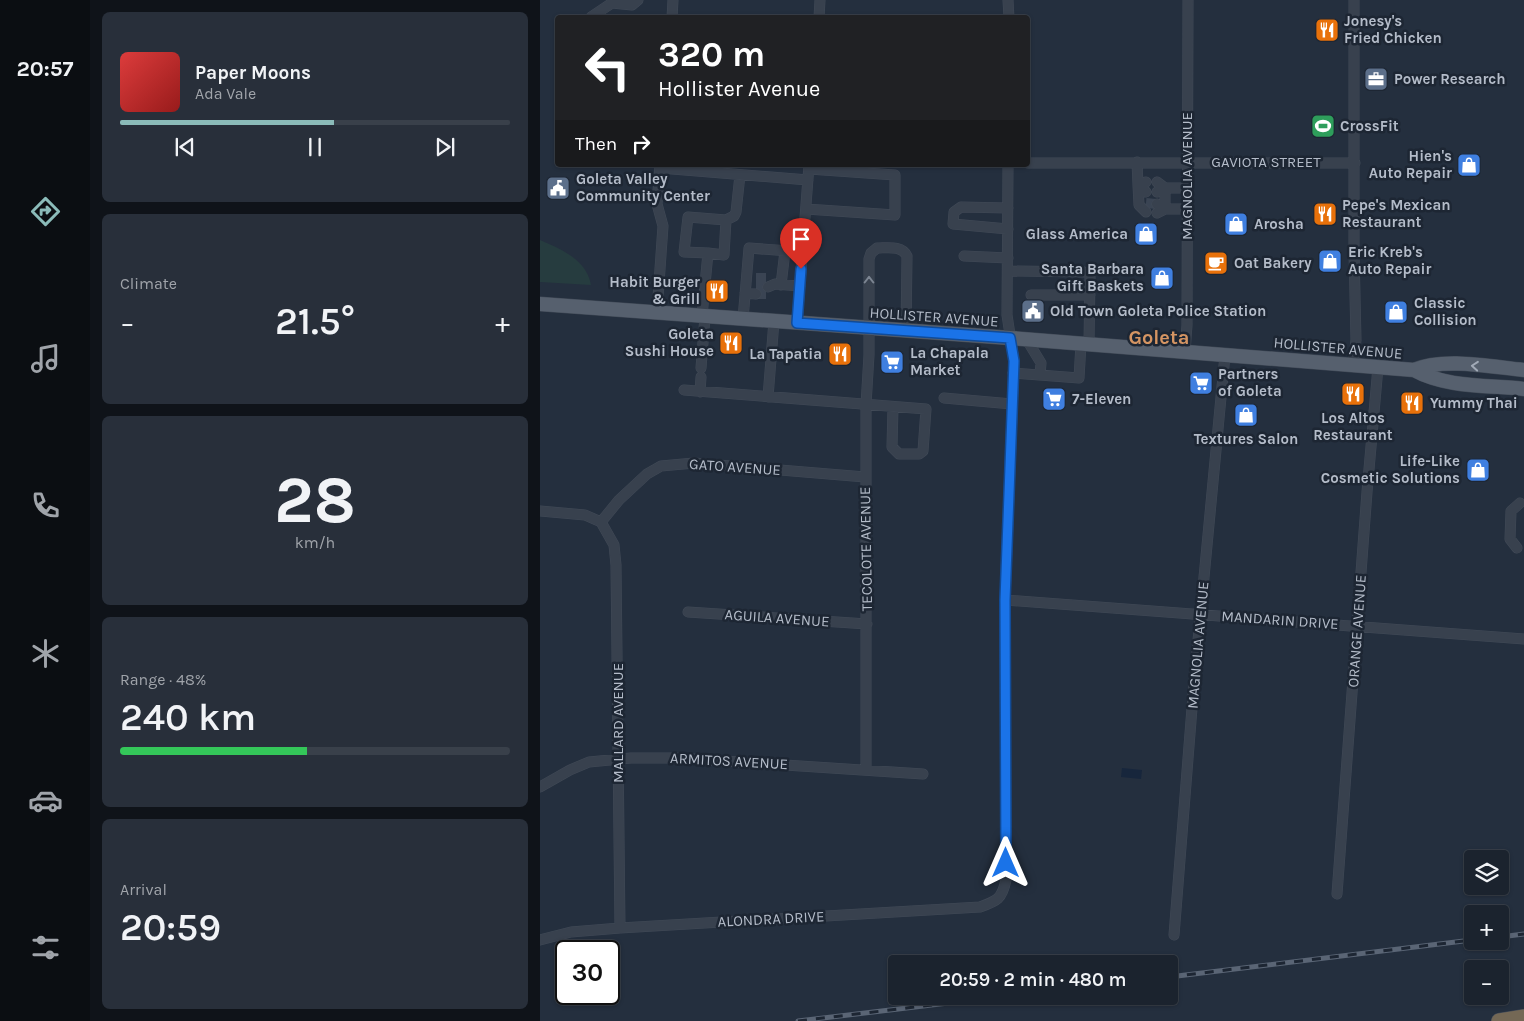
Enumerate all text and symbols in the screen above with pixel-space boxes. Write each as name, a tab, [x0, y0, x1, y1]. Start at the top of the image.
place label: Jonesy's Fried Chicken	[1344, 12, 1442, 47]
restaurant icon: Jonesy's Fried Chicken	[1314, 17, 1340, 43]
text: 320 m	[658, 34, 765, 75]
icon: left	[575, 35, 640, 100]
text: 20:57	[17, 56, 73, 82]
text: Paper Moons	[195, 62, 311, 84]
office icon: Power Research	[1363, 66, 1389, 92]
place label: Power Research	[1394, 70, 1506, 88]
text: Hollister Avenue	[658, 76, 820, 102]
text: Ada Vale	[195, 84, 256, 103]
street label: MAGNOLIA AVENUE	[1178, 112, 1196, 240]
sports icon: CrossFit	[1310, 113, 1336, 139]
place label: CrossFit	[1340, 117, 1399, 135]
icon: right	[627, 130, 655, 158]
icon: previous	[171, 133, 199, 161]
icon: pause	[301, 133, 329, 161]
icon: next	[431, 133, 459, 161]
text: Then	[575, 133, 617, 155]
place label: Hien's Auto Repair	[1369, 147, 1452, 182]
shop icon: Hien's Auto Repair	[1456, 152, 1482, 178]
street label: GAVIOTA STREET	[1211, 153, 1321, 171]
place label: Goleta Valley Community Center	[576, 170, 710, 205]
public building icon: Goleta Valley Community Center	[545, 175, 571, 201]
icon: directions	[28, 194, 63, 229]
place label: Pepe's Mexican Restaurant	[1342, 196, 1451, 231]
restaurant icon: Pepe's Mexican Restaurant	[1312, 201, 1338, 227]
shop icon: Arosha	[1223, 211, 1249, 237]
place label: Arosha	[1254, 215, 1304, 233]
pin	[780, 218, 822, 269]
shop icon: Glass America	[1133, 221, 1159, 247]
icon: arrive	[787, 225, 815, 253]
place label: Glass America	[1026, 225, 1128, 243]
place label: Eric Kreb's Auto Repair	[1348, 243, 1431, 278]
shop icon: Eric Kreb's Auto Repair	[1317, 248, 1343, 274]
cafe icon: Oat Bakery	[1203, 250, 1229, 276]
place label: Oat Bakery	[1234, 254, 1312, 272]
place label: Santa Barbara Gift Baskets	[1041, 260, 1144, 295]
shop icon: Santa Barbara Gift Baskets	[1149, 265, 1175, 291]
place label: Habit Burger & Grill	[609, 273, 700, 308]
text: Climate	[120, 274, 177, 293]
one-way arrow	[864, 275, 874, 283]
restaurant icon: Habit Burger & Grill	[704, 278, 730, 304]
place label: Classic Collision	[1414, 294, 1477, 329]
public building icon: Old Town Goleta Police Station	[1020, 298, 1046, 324]
text: 21.5°	[275, 299, 355, 344]
shop icon: Classic Collision	[1383, 299, 1409, 325]
place label: Old Town Goleta Police Station	[1050, 302, 1266, 320]
street label: HOLLISTER AVENUE	[869, 304, 999, 330]
text: −	[120, 306, 135, 339]
text: +	[495, 306, 510, 339]
place label: Goleta Sushi House	[625, 325, 714, 360]
district label: Goleta	[1128, 326, 1190, 349]
restaurant icon: Goleta Sushi House	[718, 330, 744, 356]
street label: HOLLISTER AVENUE	[1273, 333, 1403, 363]
icon: music	[28, 341, 63, 376]
restaurant icon: La Tapatia	[827, 341, 853, 367]
place label: La Chapala Market	[910, 344, 989, 379]
place label: La Tapatia	[749, 345, 822, 363]
supermarket icon: La Chapala Market	[879, 349, 905, 375]
one-way arrow	[1471, 361, 1479, 372]
place label: Partners of Goleta	[1218, 365, 1282, 400]
supermarket icon: Partners of Goleta	[1188, 370, 1214, 396]
restaurant icon: Los Altos Restaurant	[1340, 381, 1366, 407]
supermarket icon: 7-Eleven	[1041, 386, 1067, 412]
place label: 7-Eleven	[1072, 390, 1131, 408]
restaurant icon: Yummy Thai	[1399, 390, 1425, 416]
place label: Yummy Thai	[1430, 394, 1518, 412]
shop icon: Textures Salon	[1233, 402, 1259, 428]
place label: Los Altos Restaurant	[1313, 409, 1393, 444]
place label: Textures Salon	[1194, 430, 1298, 448]
place label: Life-Like Cosmetic Solutions	[1321, 452, 1460, 487]
street label: GATO AVENUE	[688, 455, 782, 479]
shop icon: Life-Like Cosmetic Solutions	[1465, 457, 1491, 483]
text: 28	[274, 462, 356, 538]
street label: TECOLOTE AVENUE	[856, 487, 876, 611]
icon: phone	[28, 488, 63, 523]
text: km/h	[295, 533, 335, 552]
street label: ORANGE AVENUE	[1344, 574, 1370, 688]
street label: MAGNOLIA AVENUE	[1183, 581, 1213, 709]
street label: AGUILA AVENUE	[724, 605, 830, 631]
street label: MANDARIN DRIVE	[1221, 607, 1339, 633]
icon: climate	[28, 636, 63, 671]
street label: MALLARD AVENUE	[609, 663, 627, 783]
text: Range · 48%	[120, 670, 206, 689]
text: 240 km	[120, 695, 256, 740]
street label: ARMITOS AVENUE	[670, 749, 788, 773]
icon: car	[28, 783, 63, 818]
position arrow	[979, 836, 1031, 888]
map controls	[1464, 850, 1509, 1005]
button: layers	[1464, 850, 1509, 895]
text: Arrival	[120, 880, 167, 899]
text: 20:59	[120, 905, 221, 950]
button: +	[1464, 905, 1509, 950]
street label: ALONDRA DRIVE	[717, 907, 825, 931]
icon: filters	[28, 930, 63, 965]
speed limit sign: 30	[555, 940, 620, 1005]
button: −	[1464, 960, 1509, 1005]
text: 20:59 · 2 min · 480 m	[940, 969, 1126, 991]

